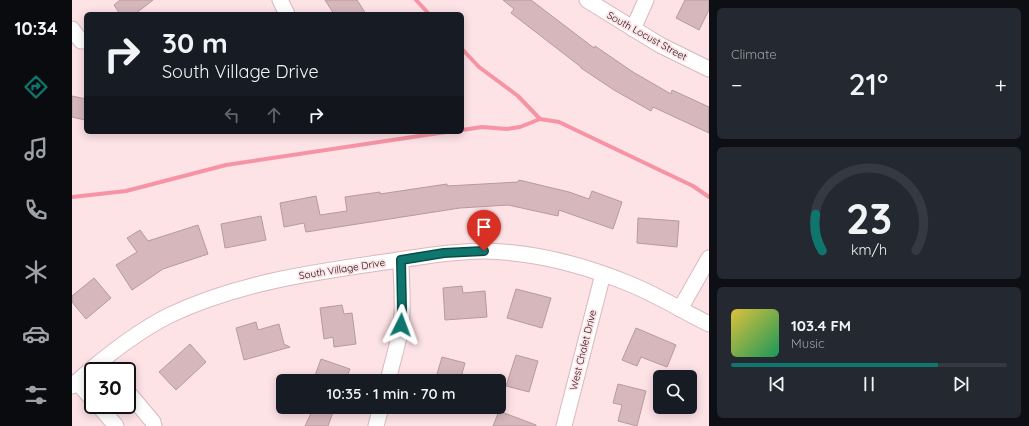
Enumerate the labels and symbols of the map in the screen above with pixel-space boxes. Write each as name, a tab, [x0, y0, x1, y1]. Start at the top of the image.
street label: South Locust Street	[605, 9, 690, 64]
pin	[467, 210, 501, 251]
street label: South Village Drive	[298, 256, 386, 282]
position arrow	[380, 304, 422, 346]
street label: West Chalet Drive	[567, 308, 599, 391]
speed limit sign: 30	[84, 362, 136, 414]

